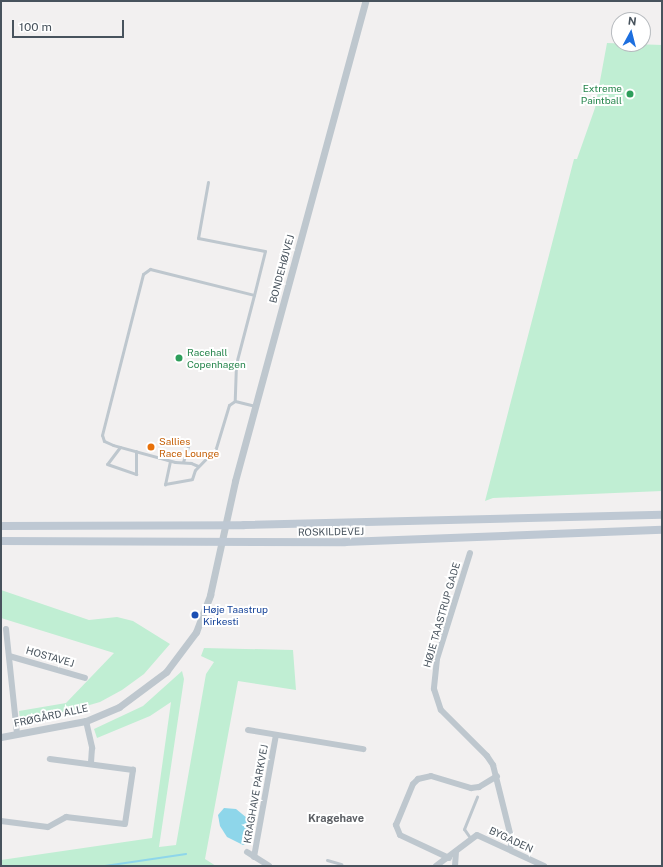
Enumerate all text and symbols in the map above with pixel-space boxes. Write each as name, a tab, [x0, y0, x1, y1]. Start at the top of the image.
scale bar	[14, 12, 126, 38]
north arrow	[611, 12, 651, 52]
text: N	[627, 15, 637, 28]
text: 100 m	[19, 20, 52, 34]
place label: Extreme Paintball	[581, 82, 622, 106]
marker: Extreme Paintball	[625, 89, 635, 99]
street label: BONDEHØJVEJ	[267, 233, 297, 305]
place label: Racehall Copenhagen	[187, 346, 246, 370]
marker: Racehall Copenhagen	[174, 353, 184, 363]
place label: Sallies Race Lounge	[159, 435, 219, 458]
marker: Sallies Race Lounge	[146, 442, 156, 452]
street label: ROSKILDEVEJ	[298, 525, 364, 539]
street label: HØJE TAASTRUP GADE	[421, 561, 463, 669]
place label: Høje Taastrup Kirkesti	[203, 603, 268, 626]
marker: Høje Taastrup Kirkesti	[190, 610, 200, 620]
street label: HOSTAVEJ	[25, 644, 75, 670]
street label: FRØGÅRD ALLE	[13, 702, 89, 730]
street label: KRAGHAVE PARKVEJ	[241, 744, 271, 844]
district label: Kragehave	[308, 811, 364, 825]
street label: BYGADEN	[487, 825, 535, 855]

